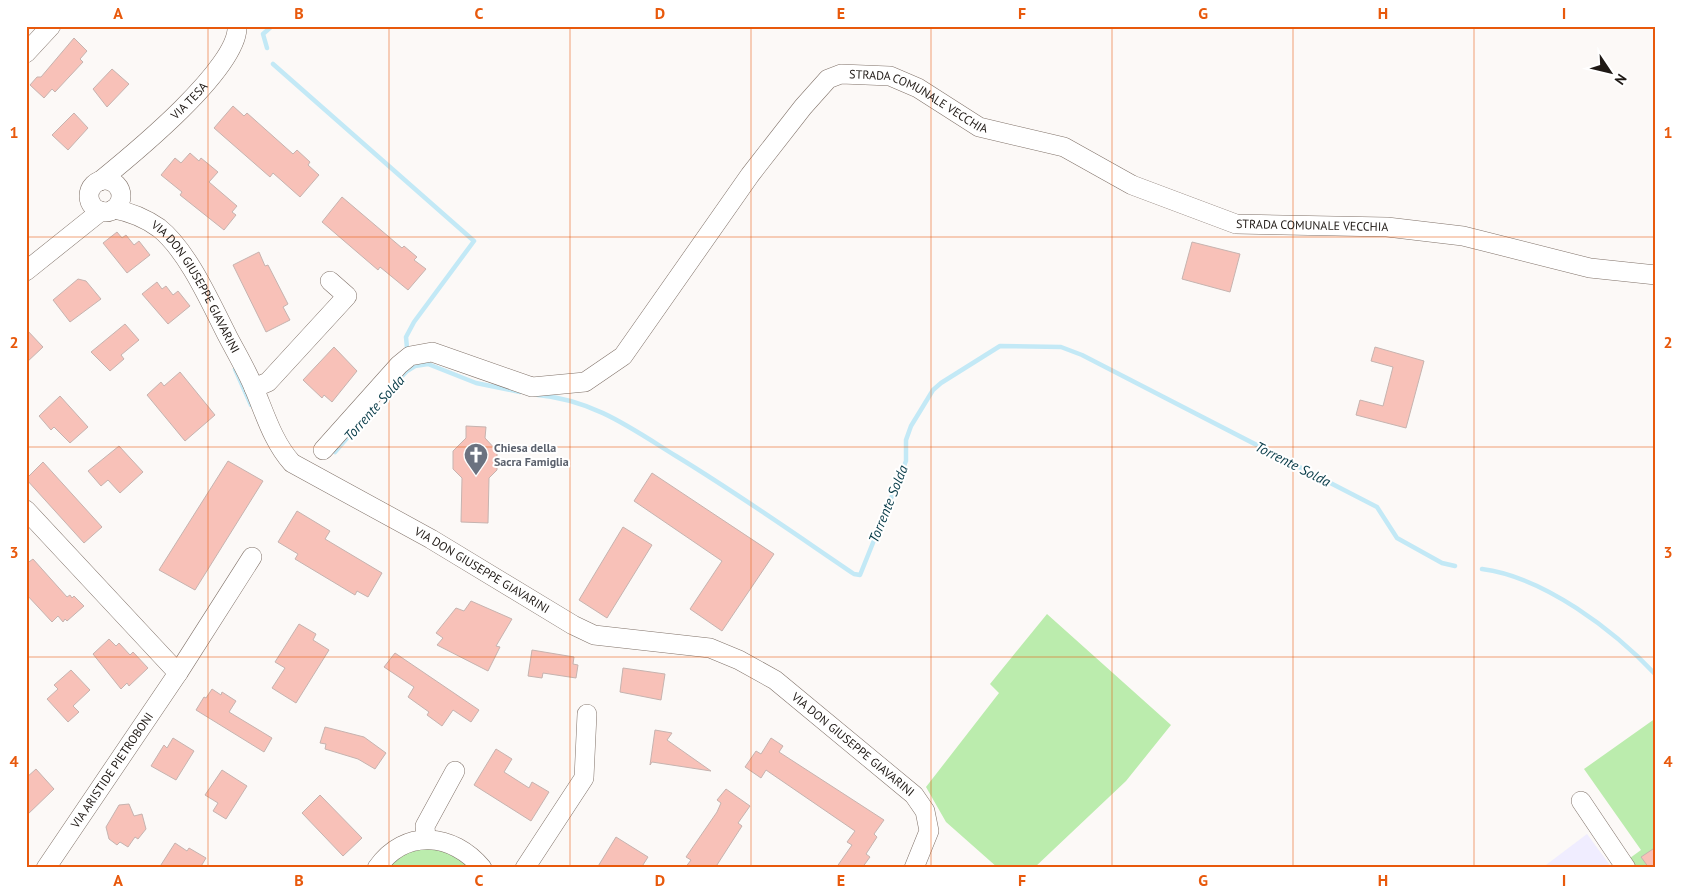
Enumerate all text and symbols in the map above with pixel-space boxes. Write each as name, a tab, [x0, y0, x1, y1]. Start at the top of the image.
text: A	[113, 3, 123, 23]
text: B	[294, 3, 304, 23]
text: C	[475, 3, 484, 23]
text: D	[655, 3, 665, 23]
text: E	[837, 3, 845, 23]
text: F	[1018, 3, 1026, 23]
text: G	[1198, 3, 1208, 23]
text: H	[1378, 3, 1388, 23]
text: I	[1562, 3, 1566, 23]
north arrow	[1584, 48, 1634, 98]
street label: STRADA COMUNALE VECCHIA	[849, 66, 989, 136]
text: N	[1611, 71, 1631, 88]
street label: VIA TESA	[167, 79, 210, 123]
text: 1	[9, 122, 19, 142]
text: 1	[1663, 122, 1673, 142]
street label: VIA DON GIUSEPPE GIAVARINI	[148, 216, 243, 356]
street label: STRADA COMUNALE VECCHIA	[1236, 216, 1388, 234]
text: 2	[9, 332, 19, 352]
text: 2	[1663, 332, 1673, 352]
water label: Torrente Solda	[340, 371, 408, 445]
water label: Torrente Solda	[1252, 437, 1334, 491]
place label: Chiesa della Sacra Famiglia	[494, 440, 569, 469]
church icon: Chiesa della Sacra Famiglia	[463, 442, 489, 476]
water label: Torrente Solda	[864, 462, 912, 545]
street label: VIA DON GIUSEPPE GIAVARINI	[411, 523, 552, 616]
text: 3	[9, 542, 19, 562]
text: 3	[1663, 542, 1673, 562]
street label: VIA DON GIUSEPPE GIAVARINI	[788, 688, 918, 799]
street label: VIA ARISTIDE PIETROBONI	[67, 709, 156, 832]
text: 4	[9, 751, 19, 771]
text: 4	[1663, 751, 1673, 771]
text: A	[113, 870, 123, 890]
text: B	[294, 870, 304, 890]
text: C	[475, 870, 484, 890]
text: D	[655, 870, 665, 890]
text: E	[837, 870, 845, 890]
text: F	[1018, 870, 1026, 890]
text: G	[1198, 870, 1208, 890]
text: H	[1378, 870, 1388, 890]
text: I	[1562, 870, 1566, 890]

